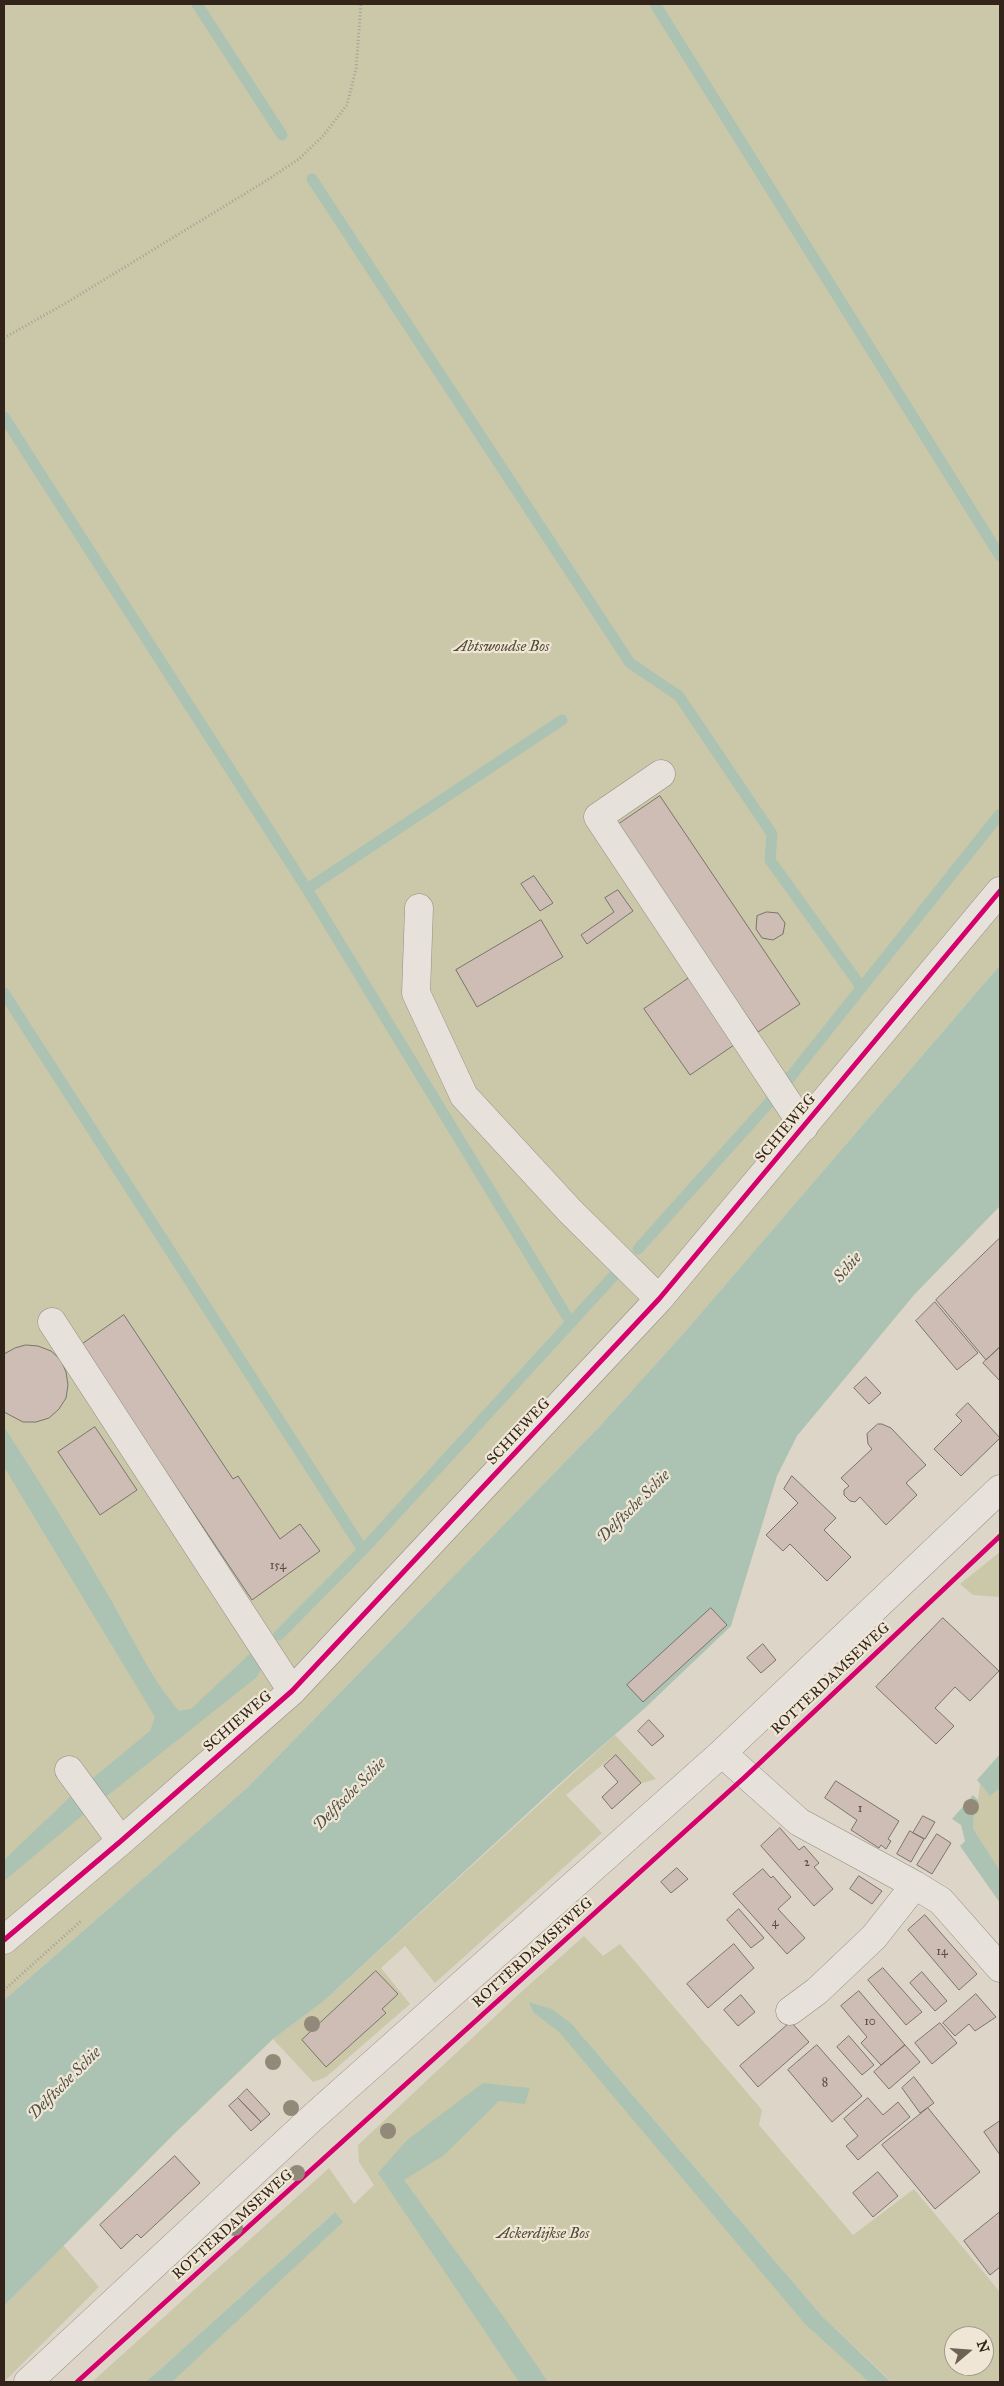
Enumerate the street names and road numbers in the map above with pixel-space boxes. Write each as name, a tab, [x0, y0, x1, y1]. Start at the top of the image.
street label: SCHIEWEG	[752, 1091, 820, 1167]
street label: SCHIEWEG	[484, 1395, 554, 1469]
street label: ROTTERDAMSEWEG	[768, 1619, 894, 1739]
street label: SCHIEWEG	[200, 1687, 276, 1757]
street label: ROTTERDAMSEWEG	[469, 1894, 597, 2012]
street label: ROTTERDAMSEWEG	[169, 2166, 297, 2284]

